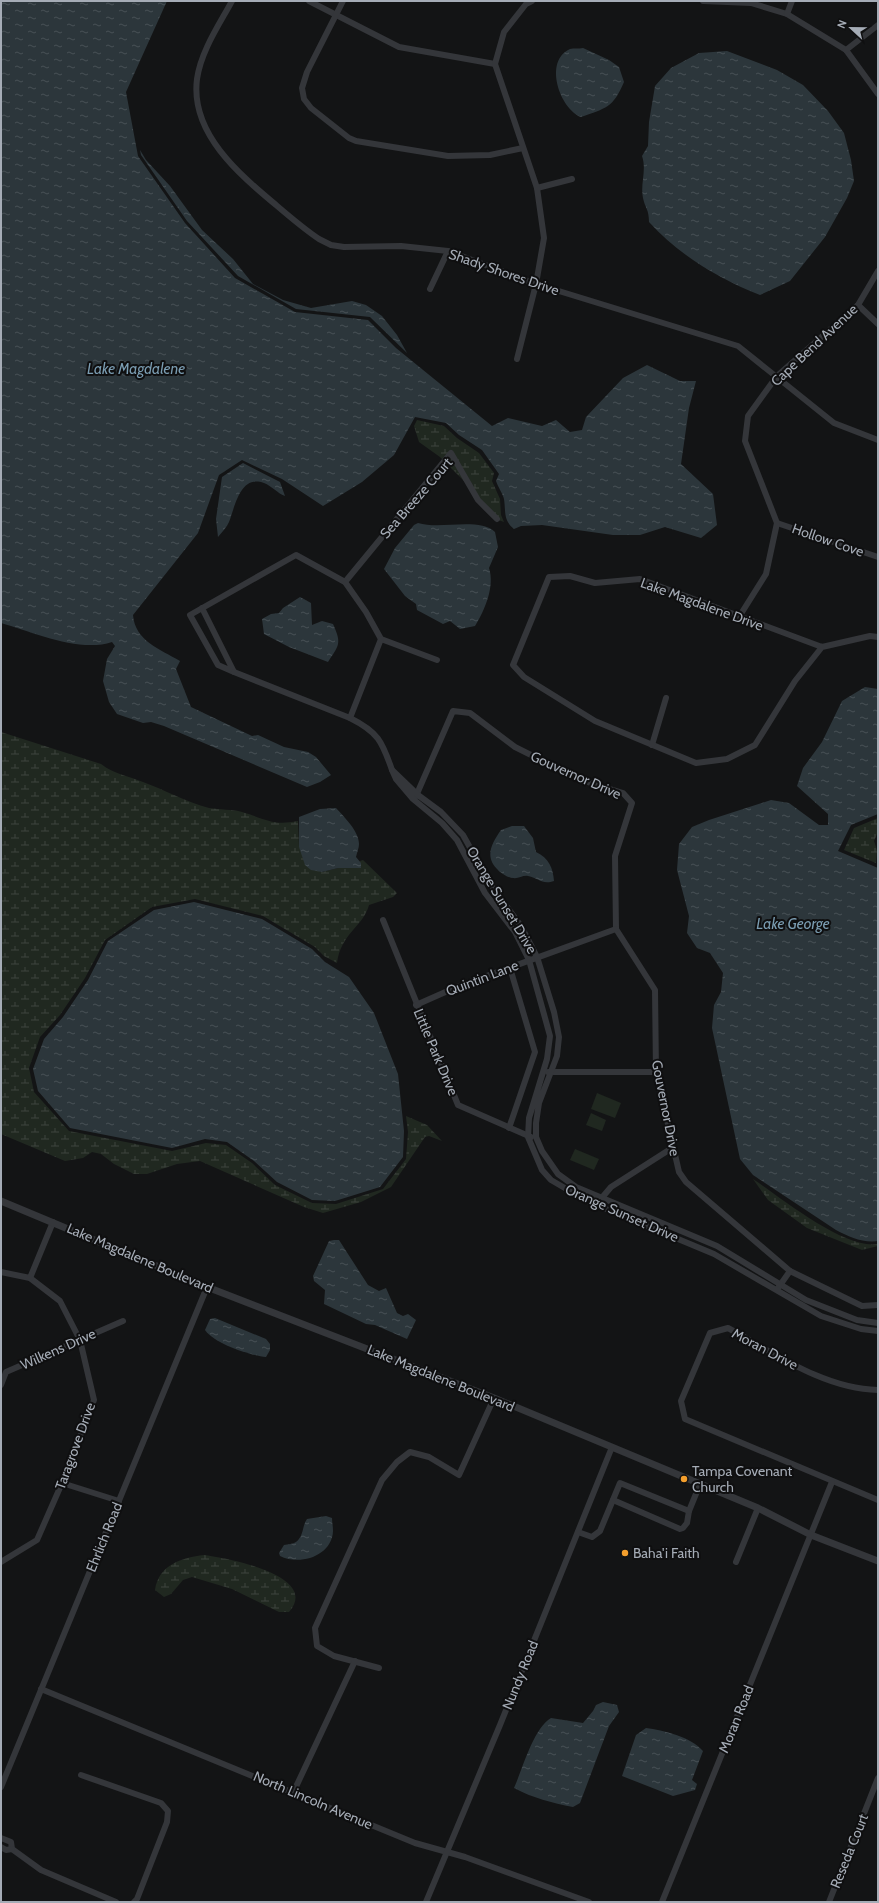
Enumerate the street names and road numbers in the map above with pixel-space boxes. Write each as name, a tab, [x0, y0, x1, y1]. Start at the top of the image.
street label: Shady Shores Drive	[446, 245, 562, 299]
street label: Cape Bend Avenue	[767, 300, 861, 390]
street label: Sea Breeze Court	[376, 454, 456, 542]
street label: Hollow Cove	[790, 519, 866, 561]
street label: Lake Magdalene Drive	[638, 573, 766, 635]
street label: Gouvernor Drive	[528, 747, 624, 803]
street label: Orange Sunset Drive	[463, 843, 541, 957]
street label: Quintin Lane	[443, 956, 521, 1000]
street label: Little Park Drive	[410, 1006, 462, 1098]
street label: Gouvernor Drive	[648, 1059, 684, 1157]
street label: Orange Sunset Drive	[562, 1180, 682, 1246]
street label: Lake Magdalene Boulevard	[64, 1219, 216, 1297]
street label: Wilkens Drive	[17, 1324, 99, 1374]
street label: Moran Drive	[729, 1324, 801, 1374]
street label: Lake Magdalene Boulevard	[365, 1340, 517, 1416]
street label: Taragrove Drive	[51, 1400, 99, 1492]
street label: Ehrlich Road	[82, 1500, 126, 1574]
street label: Nundy Road	[498, 1638, 542, 1712]
street label: Moran Road	[714, 1683, 758, 1755]
street label: North Lincoln Avenue	[251, 1767, 375, 1833]
street label: Reseda Court	[826, 1811, 872, 1891]

